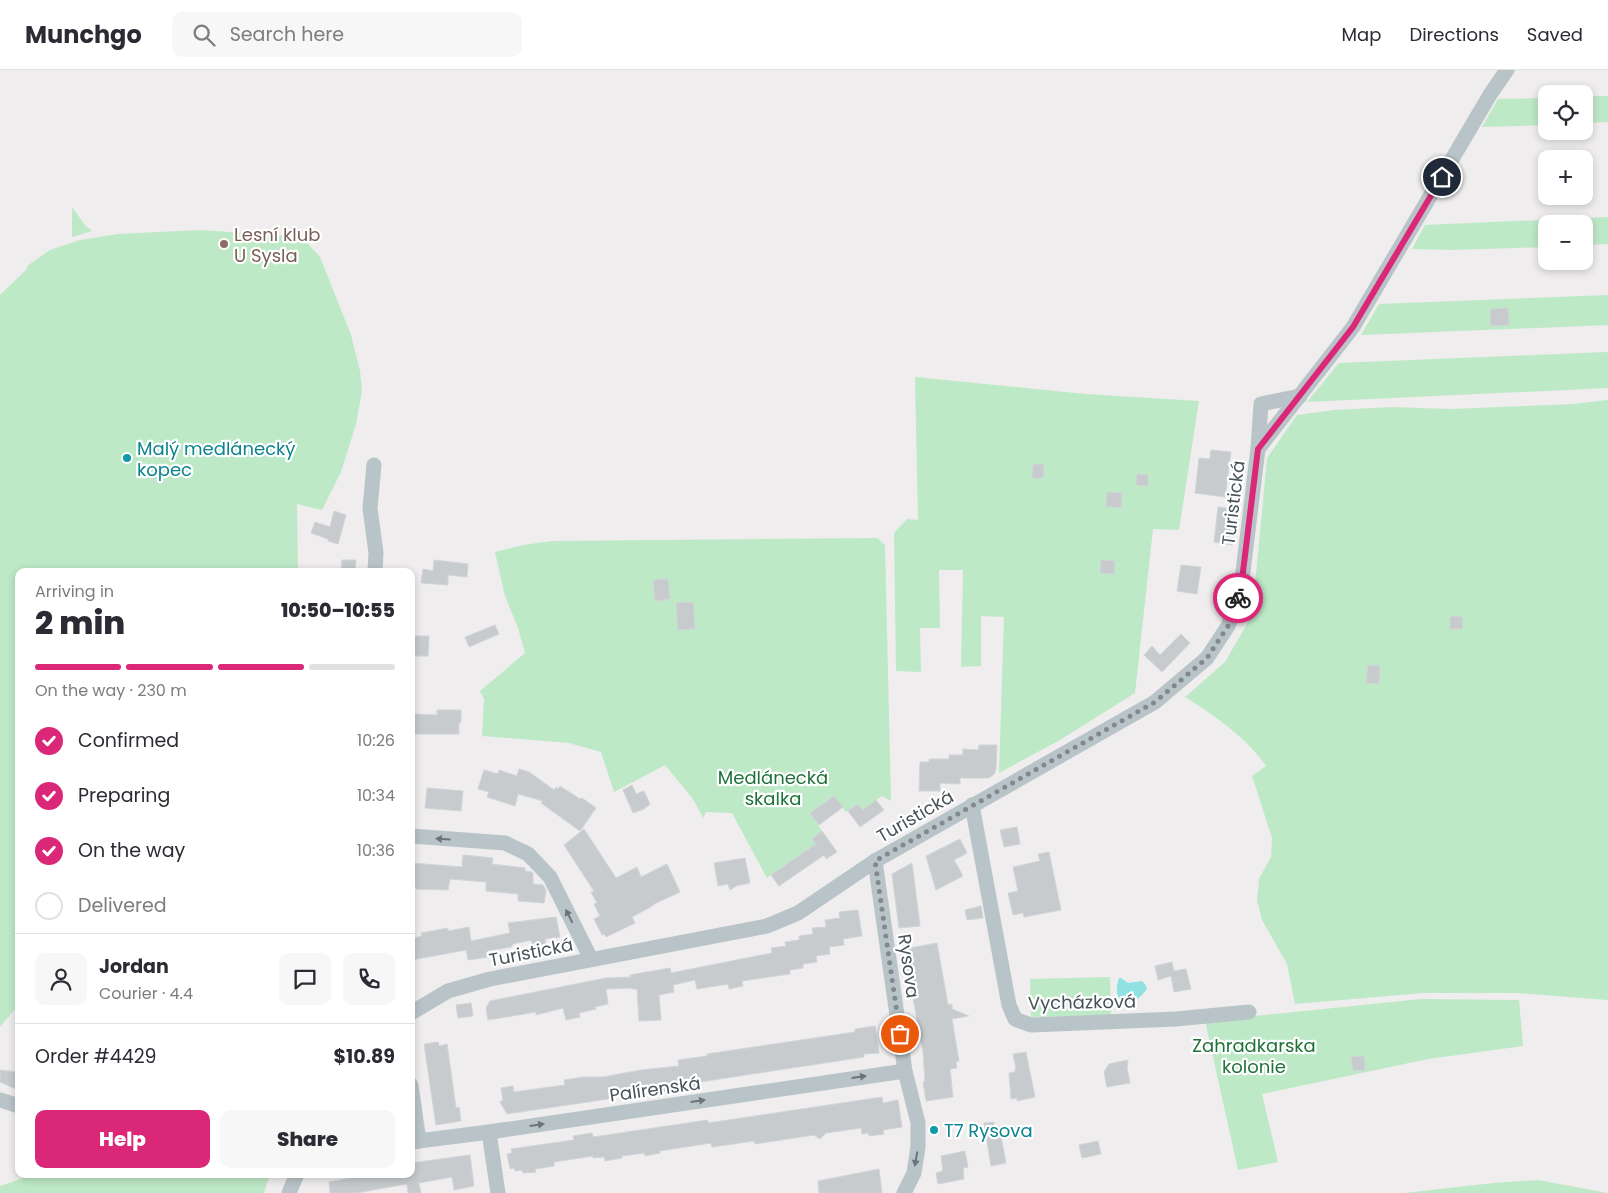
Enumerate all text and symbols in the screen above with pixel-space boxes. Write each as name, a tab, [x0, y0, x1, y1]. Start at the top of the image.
search box	[172, 12, 522, 57]
text: Munchgo	[25, 18, 142, 51]
icon: search	[190, 21, 218, 49]
text: Search here	[230, 21, 344, 48]
text: Map	[1342, 22, 1381, 47]
text: Directions	[1409, 22, 1499, 47]
text: Saved	[1527, 22, 1583, 47]
map controls	[1538, 85, 1593, 270]
button: locate	[1538, 85, 1593, 140]
button: +	[1538, 150, 1593, 205]
pin	[1421, 156, 1463, 198]
icon: home	[1428, 163, 1456, 191]
button: −	[1538, 215, 1593, 270]
place label: Lesní klub U Sysla	[234, 222, 320, 268]
marker: Lesní klub U Sysla	[218, 238, 230, 250]
place label: Malý medlánecký kopec	[137, 436, 296, 482]
marker: Malý medlánecký kopec	[121, 452, 133, 464]
street label: Turistická	[1215, 459, 1251, 547]
courier	[1213, 573, 1263, 623]
text: Arriving in	[35, 580, 114, 603]
icon: bike	[1224, 584, 1252, 612]
text: 10:50–10:55	[281, 597, 395, 624]
text: 2 min	[35, 600, 125, 645]
text: On the way · 230 m	[35, 679, 187, 702]
icon: check	[35, 727, 63, 755]
text: Confirmed	[78, 727, 179, 754]
text: 10:26	[357, 729, 395, 752]
park label: Medlánecká skalka	[718, 765, 828, 811]
icon: check	[35, 782, 63, 810]
text: Preparing	[78, 782, 170, 809]
text: 10:34	[357, 784, 395, 807]
street label: Turistická	[872, 784, 958, 848]
one-way arrow	[435, 834, 451, 842]
icon: check	[35, 837, 63, 865]
text: On the way	[78, 837, 185, 864]
text: 10:36	[357, 839, 395, 862]
text: Delivered	[78, 892, 167, 919]
one-way arrow	[565, 909, 573, 923]
street label: Turistická	[487, 932, 575, 972]
street label: Rysova	[892, 932, 926, 1000]
button: person	[35, 953, 87, 1005]
text: Jordan	[99, 953, 169, 980]
button: chat	[279, 953, 331, 1005]
button: phone	[343, 953, 395, 1005]
text: Courier · 4.4	[99, 982, 193, 1005]
street label: Vycházková	[1028, 989, 1136, 1015]
pin	[879, 1013, 921, 1055]
icon: bag	[886, 1020, 914, 1048]
park label: Zahradkarska kolonie	[1192, 1033, 1316, 1079]
text: Order #4429	[35, 1043, 157, 1070]
text: $10.89	[334, 1043, 395, 1070]
street label: Palírenská	[608, 1070, 702, 1108]
one-way arrow	[851, 1073, 867, 1081]
one-way arrow	[690, 1097, 706, 1105]
button: Help	[35, 1110, 210, 1168]
button: Share	[220, 1110, 395, 1168]
place label: T7 Rysova	[944, 1118, 1033, 1143]
one-way arrow	[530, 1121, 546, 1129]
marker: T7 Rysova	[928, 1124, 940, 1136]
one-way arrow	[912, 1151, 920, 1167]

